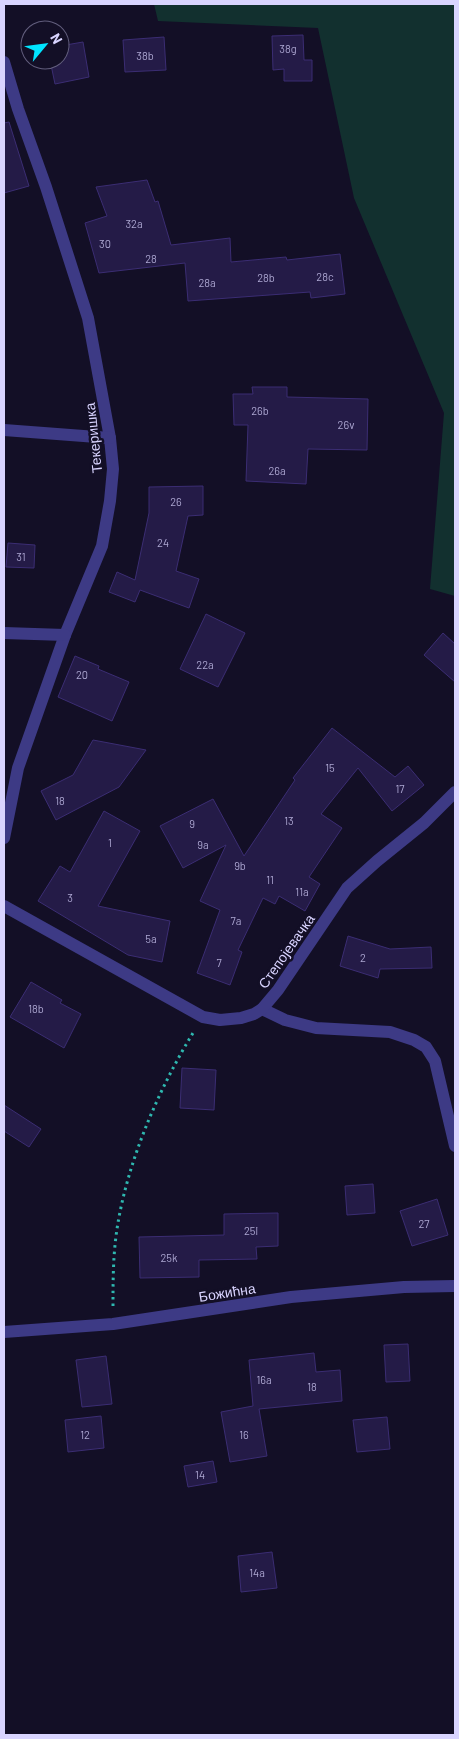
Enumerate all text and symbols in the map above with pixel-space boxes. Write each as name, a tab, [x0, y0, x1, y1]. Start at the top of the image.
north arrow	[20, 20, 70, 70]
text: N	[47, 30, 66, 47]
house number: 38g	[279, 42, 297, 55]
house number: 38b	[136, 49, 154, 62]
house number: 32a	[125, 217, 143, 230]
house number: 30	[99, 237, 111, 250]
house number: 28	[145, 252, 157, 265]
house number: 28c	[316, 270, 334, 283]
house number: 28b	[257, 271, 275, 284]
house number: 28a	[198, 276, 216, 289]
street label: Текеришка	[81, 402, 105, 474]
house number: 26b	[251, 404, 269, 417]
house number: 26v	[338, 418, 354, 431]
house number: 26a	[268, 464, 286, 477]
house number: 26	[170, 495, 182, 508]
house number: 24	[157, 536, 169, 549]
house number: 31	[16, 550, 26, 563]
house number: 22a	[196, 658, 214, 671]
house number: 20	[76, 668, 88, 681]
house number: 15	[325, 761, 335, 774]
house number: 17	[395, 782, 405, 795]
house number: 18	[55, 794, 65, 807]
house number: 13	[284, 814, 294, 827]
house number: 9	[189, 817, 195, 830]
house number: 1	[108, 836, 112, 849]
house number: 9a	[197, 838, 209, 851]
house number: 9b	[234, 859, 246, 872]
house number: 11	[266, 873, 274, 886]
house number: 11a	[295, 885, 309, 898]
house number: 3	[67, 891, 73, 904]
street label: Степојевачка	[254, 910, 318, 991]
house number: 7a	[231, 914, 241, 927]
house number: 5a	[145, 932, 157, 945]
house number: 2	[360, 951, 366, 964]
house number: 7	[216, 956, 222, 969]
house number: 18b	[28, 1002, 44, 1015]
house number: 27	[418, 1217, 430, 1230]
house number: 25l	[244, 1224, 258, 1237]
house number: 25k	[160, 1251, 178, 1264]
street label: Божићна	[197, 1279, 257, 1305]
house number: 16a	[256, 1373, 272, 1386]
house number: 18	[307, 1380, 317, 1393]
house number: 12	[80, 1428, 90, 1441]
house number: 16	[239, 1428, 249, 1441]
house number: 14	[195, 1468, 205, 1481]
house number: 14a	[249, 1566, 265, 1579]

